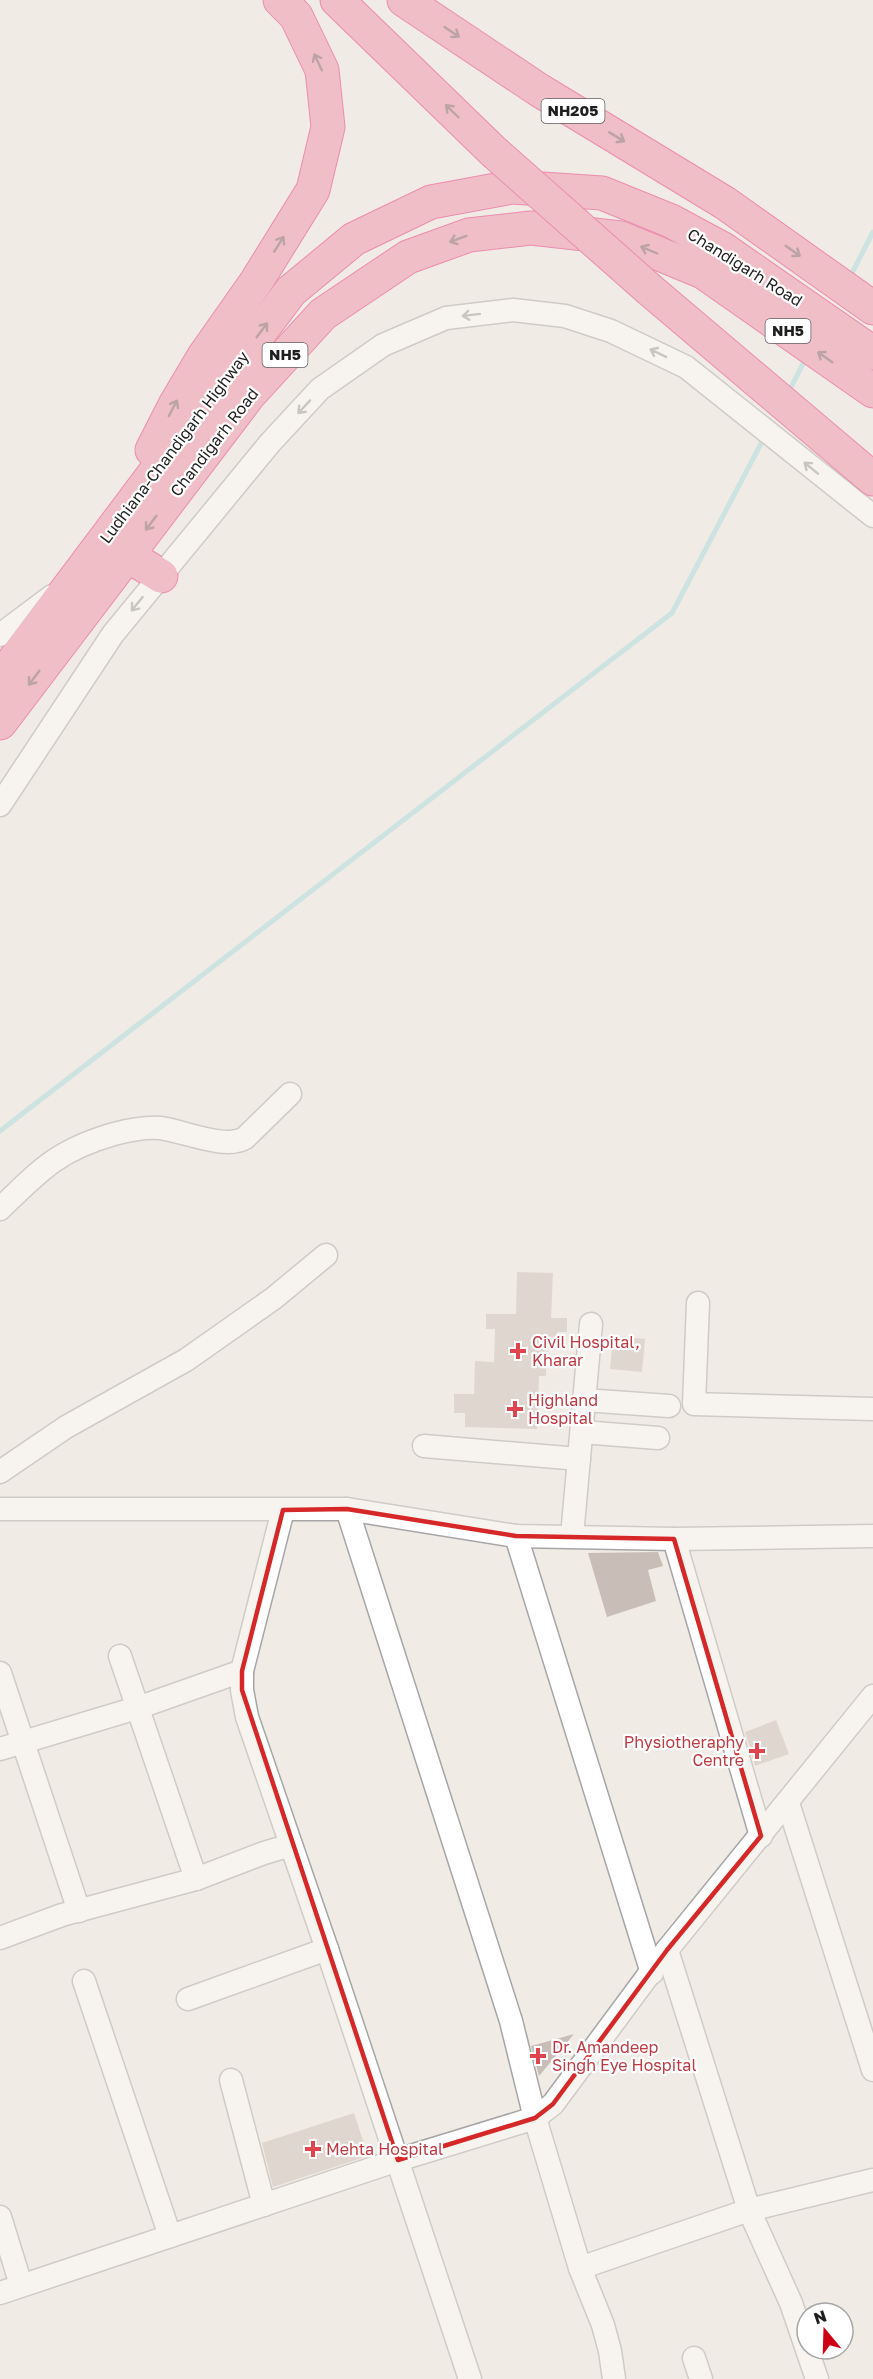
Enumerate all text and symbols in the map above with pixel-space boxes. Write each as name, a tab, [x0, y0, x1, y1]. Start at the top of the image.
one-way arrow	[444, 26, 461, 39]
one-way arrow	[311, 53, 323, 71]
road number: NH205	[542, 99, 604, 123]
one-way arrow	[444, 104, 459, 119]
one-way arrow	[608, 132, 625, 144]
street label: Chandigarh Road	[684, 224, 806, 310]
one-way arrow	[449, 234, 468, 245]
one-way arrow	[274, 236, 286, 253]
one-way arrow	[640, 244, 659, 255]
one-way arrow	[785, 245, 801, 258]
one-way arrow	[462, 310, 482, 321]
road number: NH5	[766, 319, 810, 343]
one-way arrow	[255, 322, 268, 338]
road number: NH5	[262, 343, 308, 367]
street label: Ludhiana-Chandigarh Highway	[95, 347, 253, 547]
one-way arrow	[650, 347, 668, 359]
one-way arrow	[818, 351, 834, 363]
street label: Chandigarh Road	[166, 384, 262, 500]
one-way arrow	[167, 400, 179, 417]
one-way arrow	[296, 400, 311, 415]
one-way arrow	[803, 461, 819, 474]
one-way arrow	[145, 515, 158, 531]
one-way arrow	[131, 596, 144, 612]
one-way arrow	[27, 670, 40, 686]
place label: Civil Hospital, Kharar	[532, 1332, 640, 1370]
marker: Civil Hospital, Kharar	[509, 1342, 527, 1360]
place label: Highland Hospital	[528, 1390, 598, 1428]
marker: Highland Hospital	[506, 1400, 524, 1418]
place label: Physiotheraphy Centre	[624, 1732, 744, 1770]
marker: Physiotheraphy Centre	[748, 1742, 766, 1760]
place label: Dr. Amandeep Singh Eye Hospital	[552, 2037, 697, 2075]
marker: Dr. Amandeep Singh Eye Hospital	[529, 2047, 547, 2065]
place label: Mehta Hospital	[326, 2139, 443, 2159]
marker: Mehta Hospital	[304, 2140, 322, 2158]
north arrow	[795, 2301, 855, 2361]
text: N	[811, 2305, 829, 2328]

